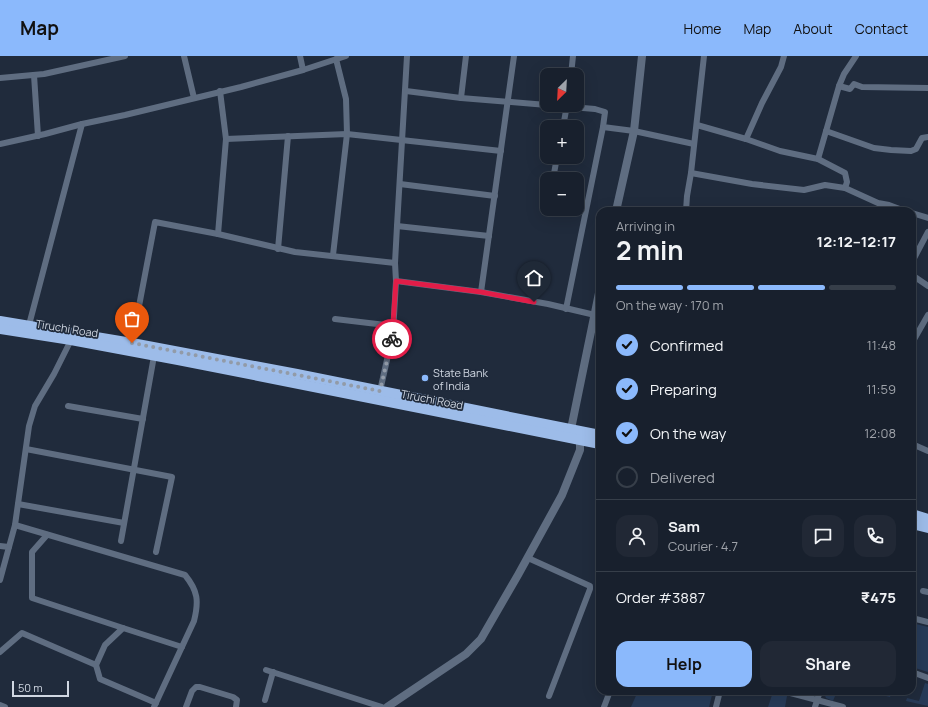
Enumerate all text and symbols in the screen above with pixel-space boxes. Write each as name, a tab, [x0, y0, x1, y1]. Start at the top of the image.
text: Map	[20, 15, 59, 41]
text: Home	[684, 19, 721, 38]
text: Map	[743, 19, 771, 38]
text: About	[793, 19, 833, 38]
text: Contact	[855, 19, 908, 38]
north arrow	[540, 68, 584, 112]
map controls	[540, 68, 584, 216]
button: +	[540, 120, 584, 164]
button: −	[540, 172, 584, 216]
text: Arriving in	[616, 217, 675, 235]
text: 12:12–12:17	[817, 231, 896, 252]
text: 2 min	[616, 232, 684, 268]
pin	[517, 261, 551, 302]
icon: home	[523, 267, 545, 289]
text: On the way · 170 m	[616, 296, 723, 314]
pin	[115, 302, 149, 343]
icon: bag	[121, 308, 143, 330]
street label: Tiruchi Road	[35, 316, 99, 340]
courier	[372, 319, 412, 359]
icon: bike	[381, 328, 403, 350]
icon: check	[616, 334, 638, 356]
text: Confirmed	[650, 335, 723, 356]
text: 11:48	[867, 336, 896, 354]
place label: State Bank of India	[433, 365, 489, 393]
marker: State Bank of India	[420, 373, 430, 383]
icon: check	[616, 378, 638, 400]
text: Preparing	[650, 379, 717, 400]
text: 11:59	[866, 380, 896, 398]
street label: Tiruchi Road	[400, 386, 464, 412]
icon: check	[616, 422, 638, 444]
text: On the way	[650, 423, 726, 444]
text: 12:08	[864, 424, 896, 442]
text: Delivered	[650, 467, 715, 488]
button: person	[616, 515, 658, 557]
button: chat	[802, 515, 844, 557]
button: phone	[854, 515, 896, 557]
text: Sam	[668, 516, 700, 537]
text: Courier · 4.7	[668, 537, 738, 555]
text: Order #3887	[616, 587, 705, 608]
text: ₹475	[861, 587, 896, 608]
button: Help	[616, 641, 752, 687]
button: Share	[760, 641, 896, 687]
scale bar	[12, 679, 69, 698]
text: 50 m	[18, 680, 43, 695]

